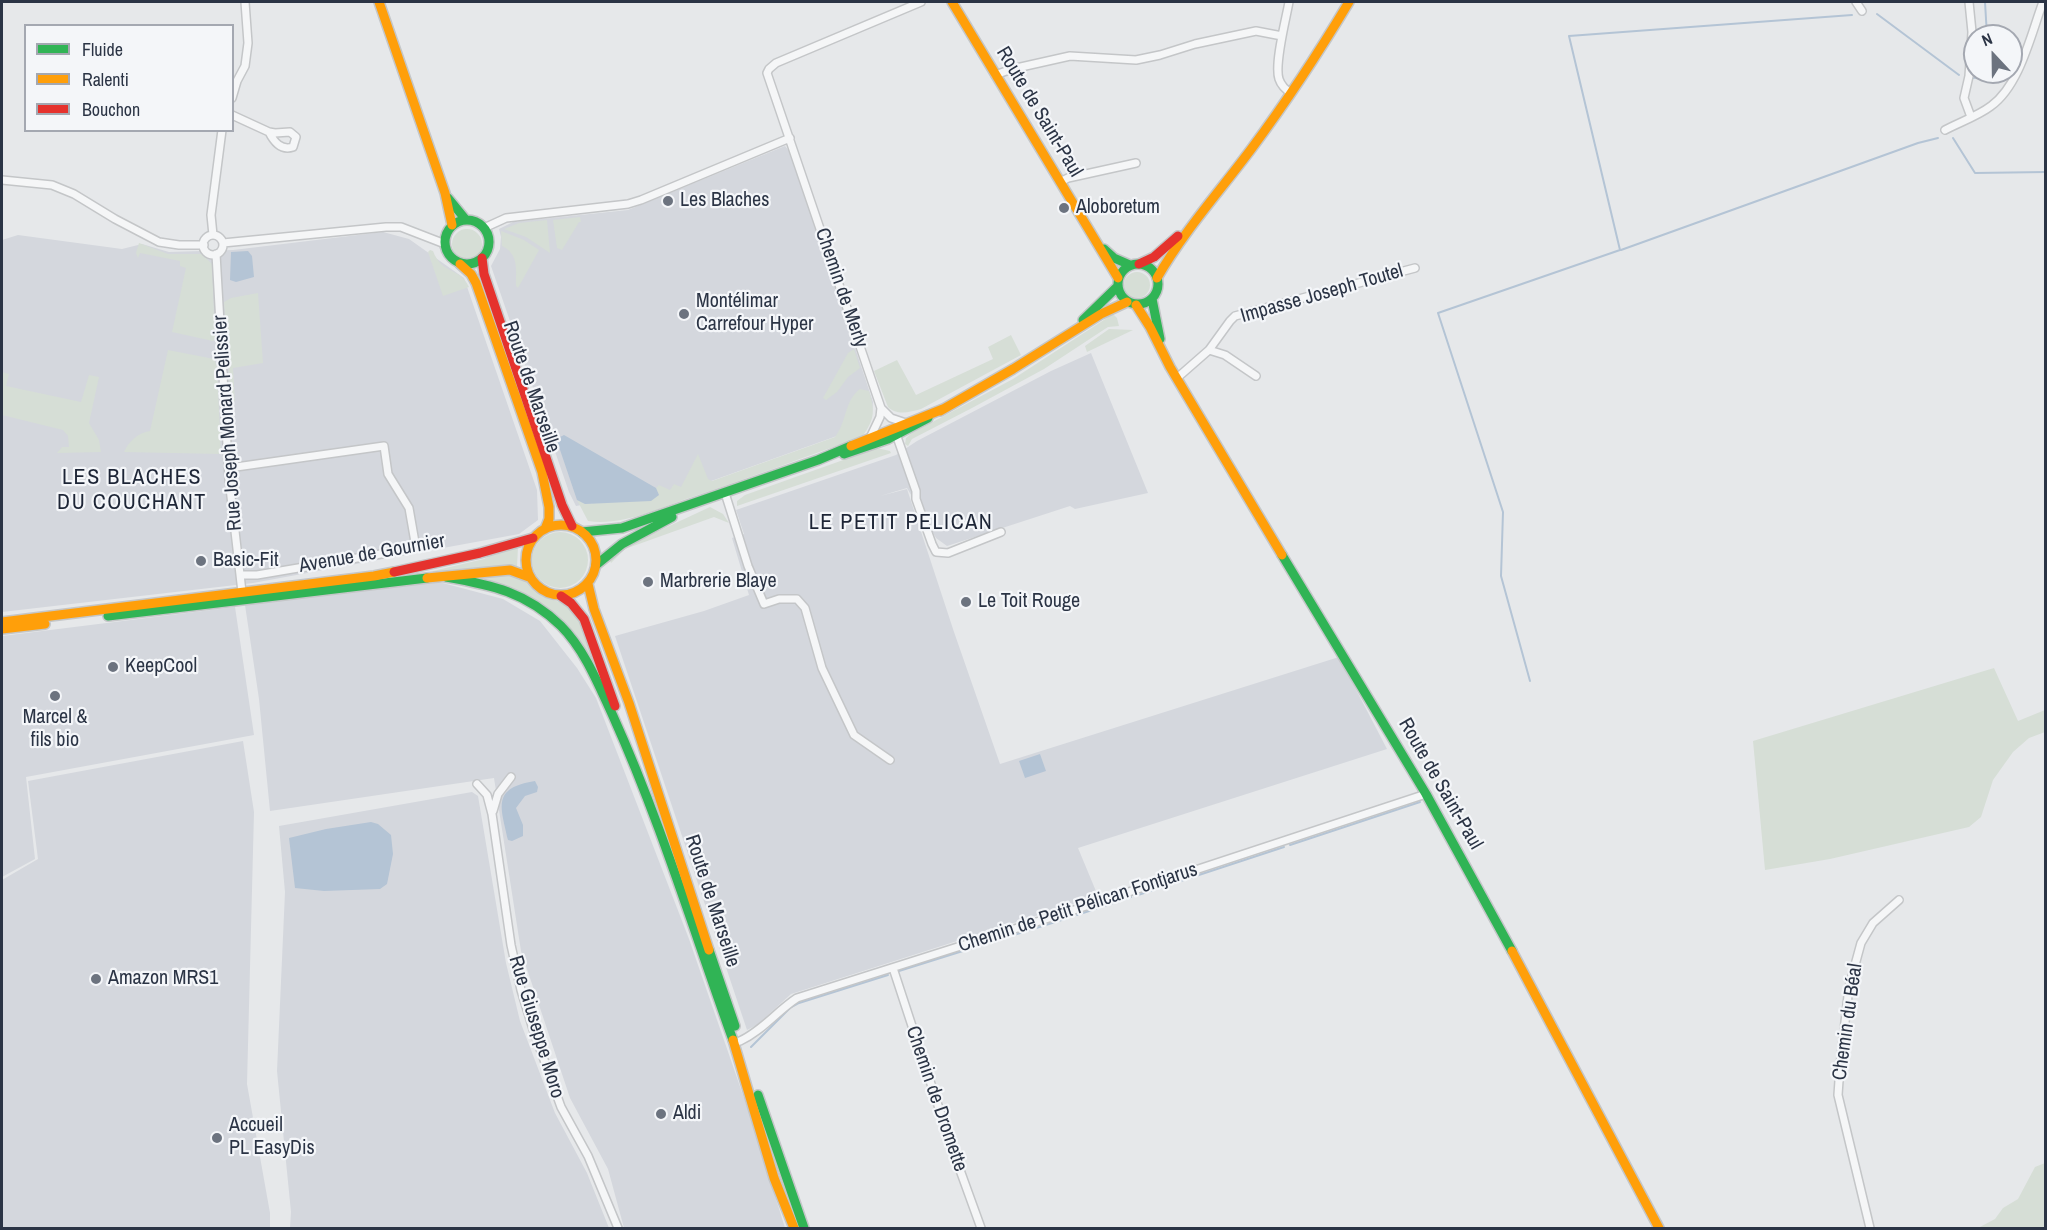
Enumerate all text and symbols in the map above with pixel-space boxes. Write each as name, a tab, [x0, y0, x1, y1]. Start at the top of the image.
legend	[24, 24, 234, 132]
north arrow	[1963, 24, 2023, 84]
text: N	[1978, 27, 1996, 51]
text: Fluide	[82, 37, 123, 62]
street label: Route de Saint-Paul	[991, 43, 1087, 181]
text: Ralenti	[82, 67, 129, 92]
text: Bouchon	[82, 97, 140, 122]
place label: Les Blaches	[680, 189, 769, 213]
marker: Les Blaches	[661, 194, 675, 208]
place label: Aloboretum	[1076, 196, 1160, 220]
marker: Aloboretum	[1057, 201, 1071, 215]
street label: Chemin de Merly	[809, 225, 873, 351]
street label: Impasse Joseph Toutel	[1238, 259, 1406, 329]
place label: Montélimar Carrefour Hyper	[696, 290, 814, 337]
marker: Montélimar Carrefour Hyper	[677, 307, 691, 321]
street label: Rue Joseph Monard Pelissier	[208, 314, 248, 532]
street label: Route de Marseille	[497, 318, 565, 456]
district label: LES BLACHES DU COUCHANT	[57, 465, 207, 516]
district label: LE PETIT PELICAN	[809, 510, 993, 536]
street label: Avenue de Gournier	[297, 529, 447, 579]
place label: Basic-Fit	[213, 549, 279, 573]
marker: Basic-Fit	[194, 554, 208, 568]
place label: Marbrerie Blaye	[660, 570, 777, 594]
marker: Marbrerie Blaye	[641, 575, 655, 589]
place label: Le Toit Rouge	[978, 590, 1080, 614]
marker: Le Toit Rouge	[959, 595, 973, 609]
place label: KeepCool	[125, 655, 197, 679]
marker: KeepCool	[106, 660, 120, 674]
marker: Marcel & fils bio	[48, 689, 62, 703]
place label: Marcel & fils bio	[23, 706, 87, 753]
street label: Route de Saint-Paul	[1393, 714, 1487, 854]
street label: Route de Marseille	[679, 832, 745, 970]
street label: Chemin de Petit Pélican Fontjarus	[955, 858, 1201, 958]
street label: Rue Giuseppe Moro	[503, 953, 569, 1101]
street label: Chemin du Béal	[1828, 962, 1868, 1082]
place label: Amazon MRS1	[108, 967, 218, 991]
marker: Amazon MRS1	[89, 972, 103, 986]
street label: Chemin de Dromette	[900, 1023, 972, 1175]
place label: Aldi	[673, 1102, 701, 1126]
marker: Aldi	[654, 1107, 668, 1121]
place label: Accueil PL EasyDis	[229, 1114, 315, 1161]
marker: Accueil PL EasyDis	[210, 1131, 224, 1145]

